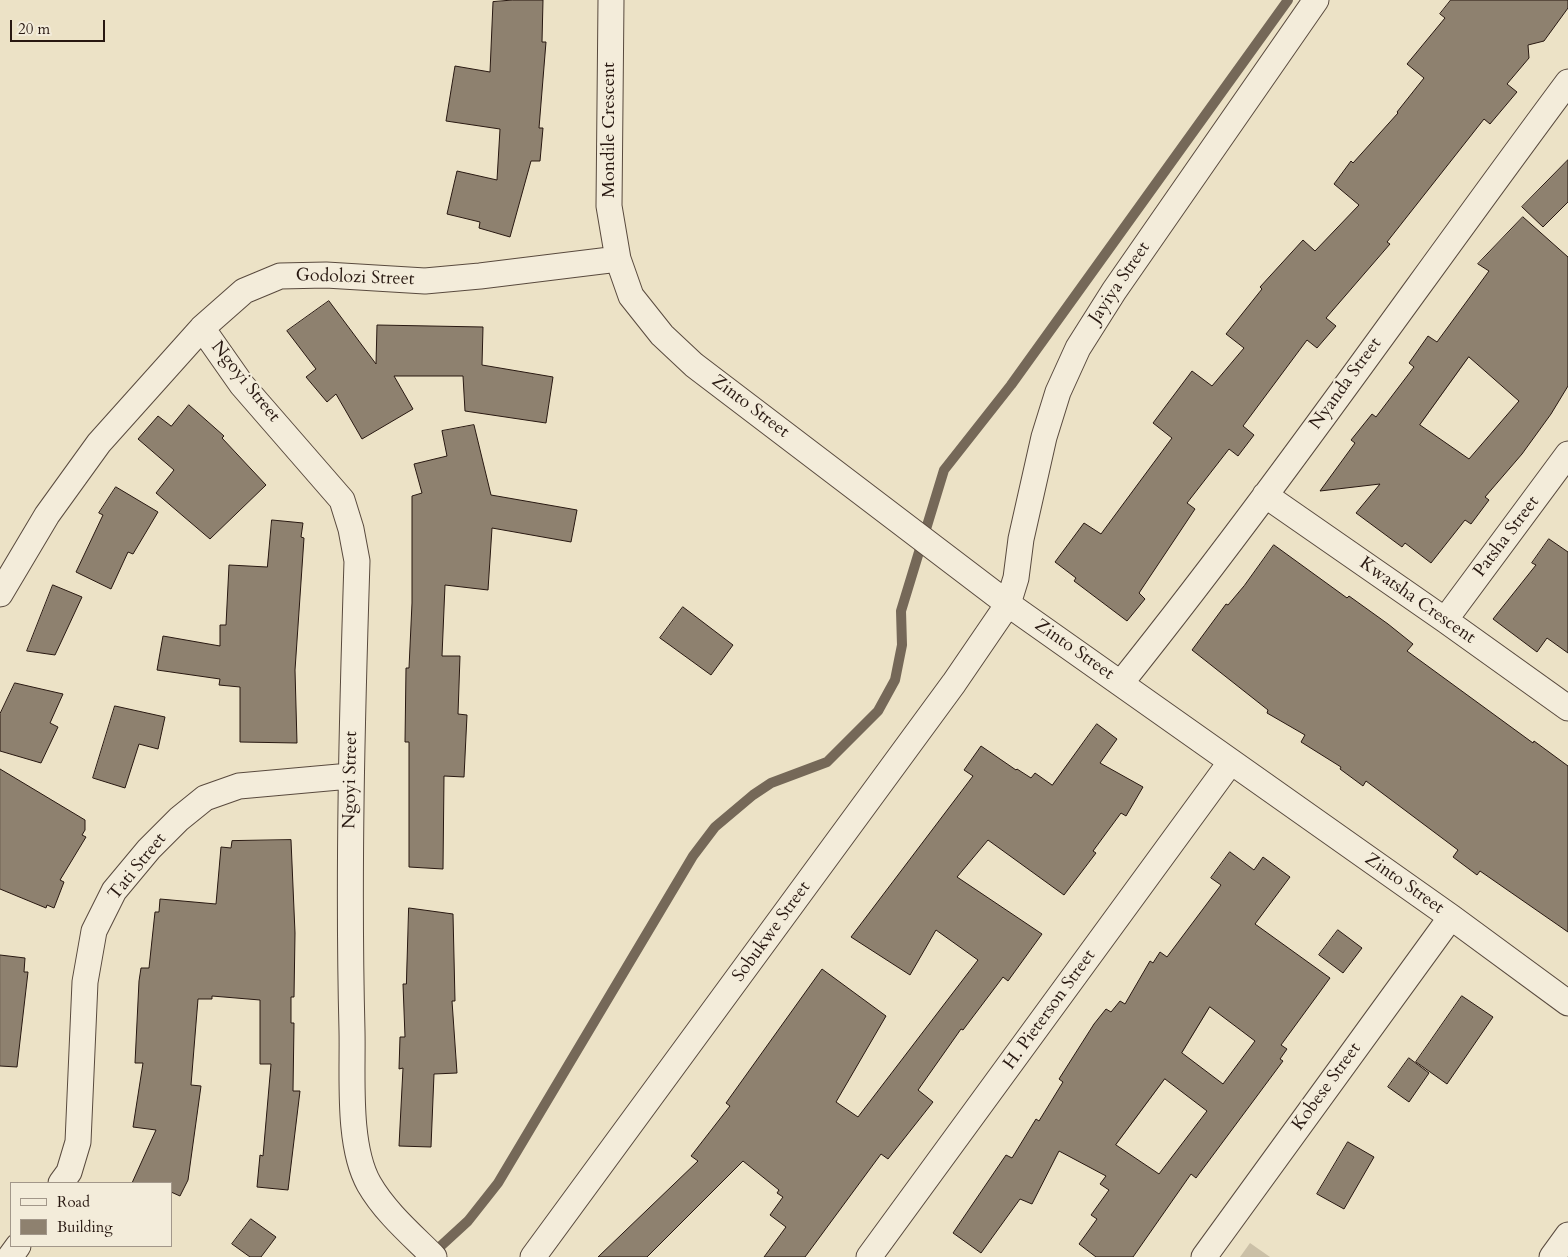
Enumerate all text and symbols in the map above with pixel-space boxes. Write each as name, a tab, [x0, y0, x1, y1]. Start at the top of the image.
scale bar	[12, 10, 108, 42]
text: 20 m	[18, 19, 50, 39]
street label: Mondile Crescent	[599, 62, 621, 198]
street label: Jayiya Street	[1085, 238, 1155, 328]
street label: Godolozi Street	[295, 265, 415, 291]
street label: Nyanda Street	[1305, 334, 1387, 434]
street label: Ngoyi Street	[206, 337, 284, 427]
street label: Zinto Street	[707, 371, 793, 443]
street label: Patsha Street	[1470, 492, 1544, 582]
street label: Kwatsha Crescent	[1355, 553, 1479, 649]
street label: Zinto Street	[1030, 615, 1118, 685]
street label: Ngoyi Street	[339, 731, 363, 829]
street label: Tati Street	[104, 829, 172, 905]
street label: Zinto Street	[1360, 849, 1448, 919]
street label: Sobukwe Street	[728, 878, 816, 986]
street label: H. Pieterson Street	[999, 946, 1101, 1074]
street label: Kobese Street	[1288, 1039, 1366, 1135]
legend	[10, 1182, 172, 1247]
text: Road	[57, 1192, 90, 1212]
text: Building	[57, 1217, 113, 1237]

